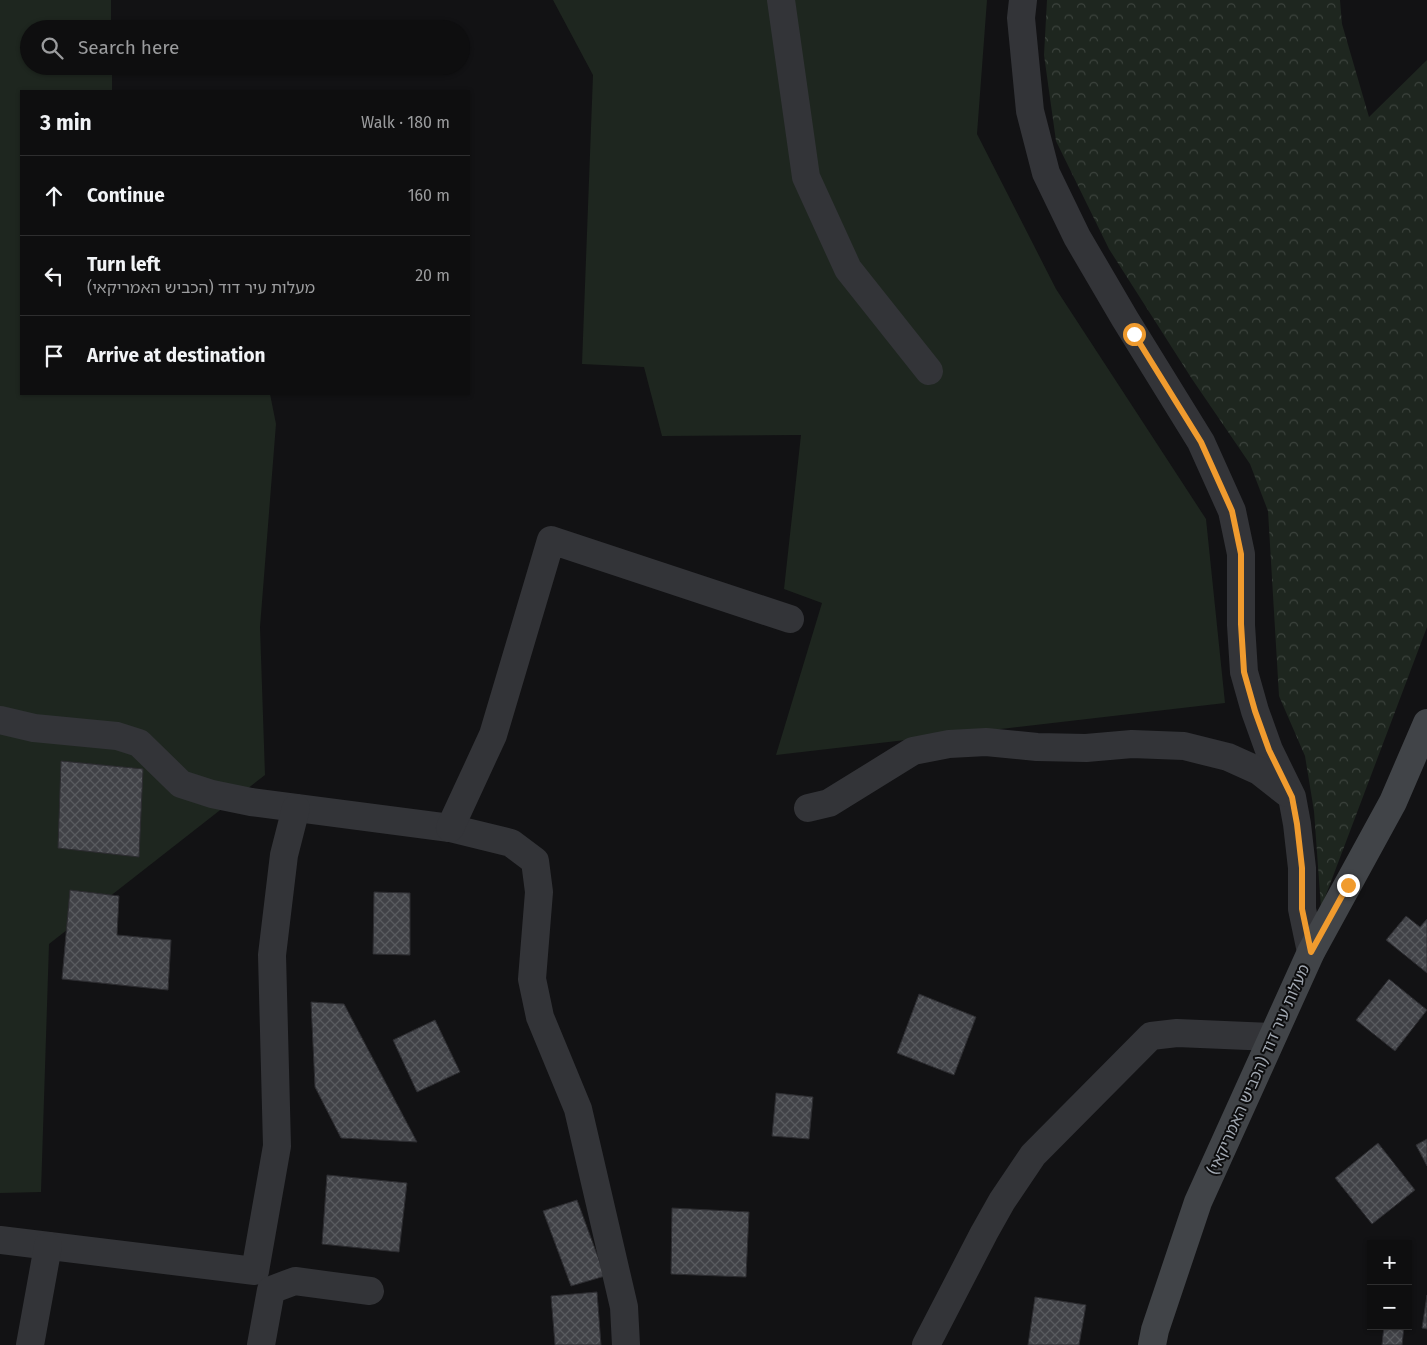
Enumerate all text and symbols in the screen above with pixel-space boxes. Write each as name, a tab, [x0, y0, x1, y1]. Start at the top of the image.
search box	[20, 20, 470, 75]
icon: search	[38, 34, 66, 62]
text: Search here	[78, 36, 179, 59]
text: 3 min	[40, 110, 92, 136]
text: Walk · 180 m	[361, 113, 450, 132]
icon: ahead	[40, 182, 68, 210]
text: Continue	[87, 184, 165, 207]
text: 160 m	[408, 186, 450, 205]
text: Turn left	[87, 253, 161, 276]
icon: left	[40, 262, 68, 290]
text: 20 m	[415, 266, 450, 285]
text: מעלות עיר דוד (הכביש האמריקאי)	[87, 278, 315, 297]
route start	[1123, 323, 1146, 346]
icon: arrive	[40, 342, 68, 370]
text: Arrive at destination	[87, 344, 266, 367]
route end	[1337, 874, 1360, 897]
street label: מעלות עיר דוד (הכביש האמריקאי)	[1203, 961, 1314, 1177]
map controls	[1367, 1240, 1412, 1330]
button: +	[1367, 1240, 1412, 1285]
button: −	[1367, 1285, 1412, 1330]

